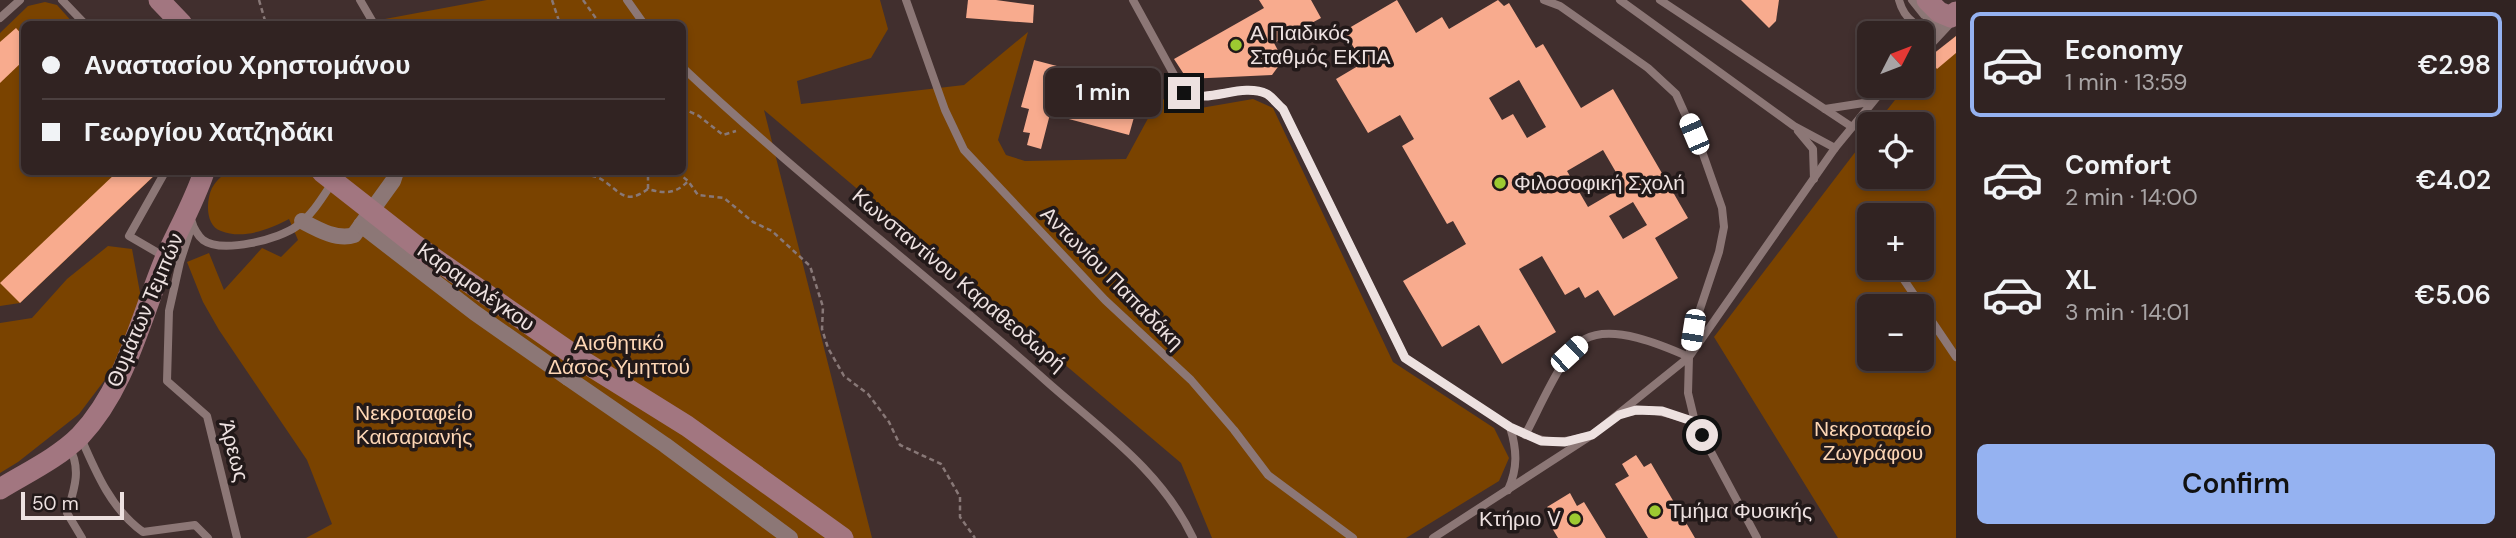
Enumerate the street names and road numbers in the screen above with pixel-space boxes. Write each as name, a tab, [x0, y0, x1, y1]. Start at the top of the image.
street label: Κωνσταντίνου Καραθεοδωρή	[846, 182, 1072, 378]
street label: Αντωνίου Παπαδάκη	[1034, 200, 1190, 356]
street label: Θυμάτων Τεμπών	[100, 229, 190, 391]
street label: Καραμολέγκου	[412, 236, 540, 338]
street label: Άρεως	[212, 418, 256, 484]

